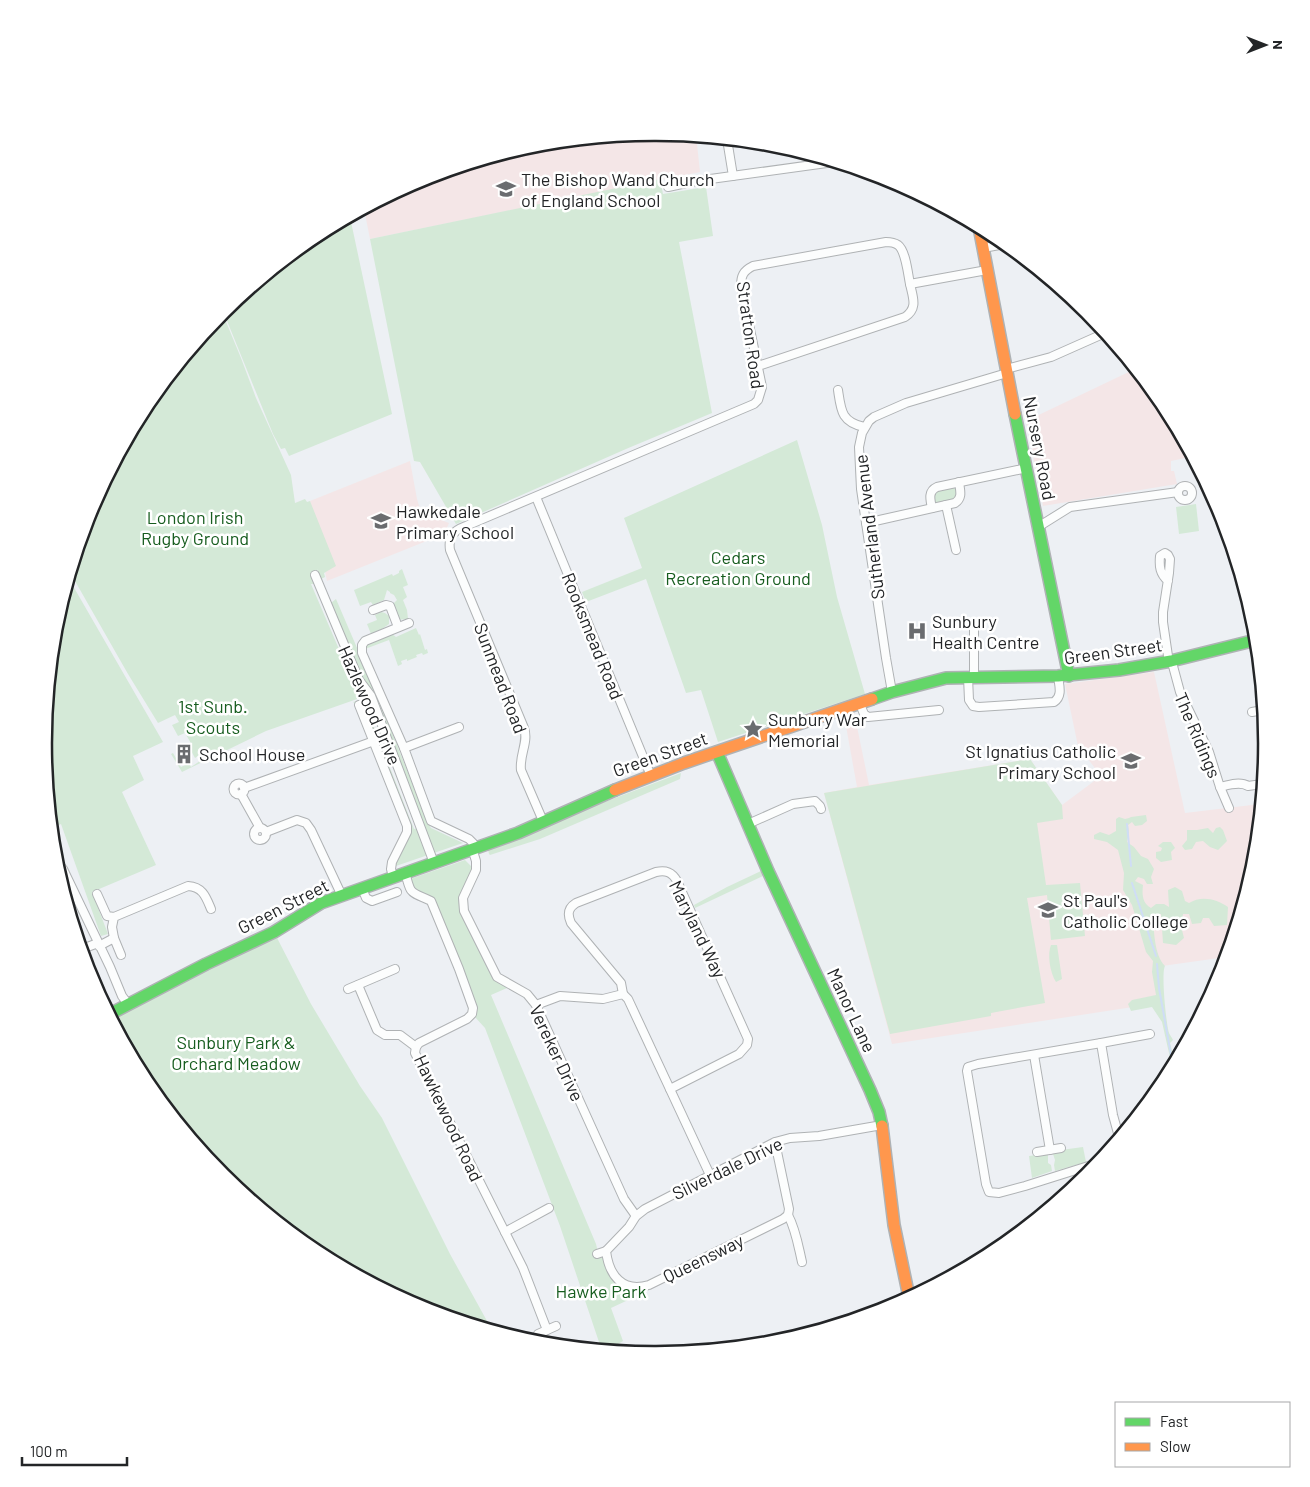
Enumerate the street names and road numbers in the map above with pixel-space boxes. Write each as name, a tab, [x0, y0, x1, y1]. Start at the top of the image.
street label: Stratton Road	[733, 280, 769, 390]
street label: Nursery Road	[1019, 394, 1061, 502]
street label: Sutherland Avenue	[849, 453, 889, 601]
street label: Rooksmead Road	[558, 569, 628, 703]
street label: Sunmead Road	[470, 620, 532, 736]
street label: Green Street	[1062, 633, 1164, 669]
street label: Hazlewood Drive	[334, 642, 406, 768]
street label: The Ridings	[1170, 689, 1226, 781]
street label: Green Street	[610, 727, 710, 781]
street label: Green Street	[234, 874, 332, 938]
street label: Maryland Way	[665, 876, 731, 982]
street label: Manor Lane	[823, 964, 881, 1056]
street label: Vereker Drive	[525, 1001, 589, 1105]
street label: Hawkewood Road	[410, 1051, 488, 1185]
street label: Silverdale Drive	[668, 1132, 786, 1204]
street label: Queensway	[659, 1229, 747, 1287]

